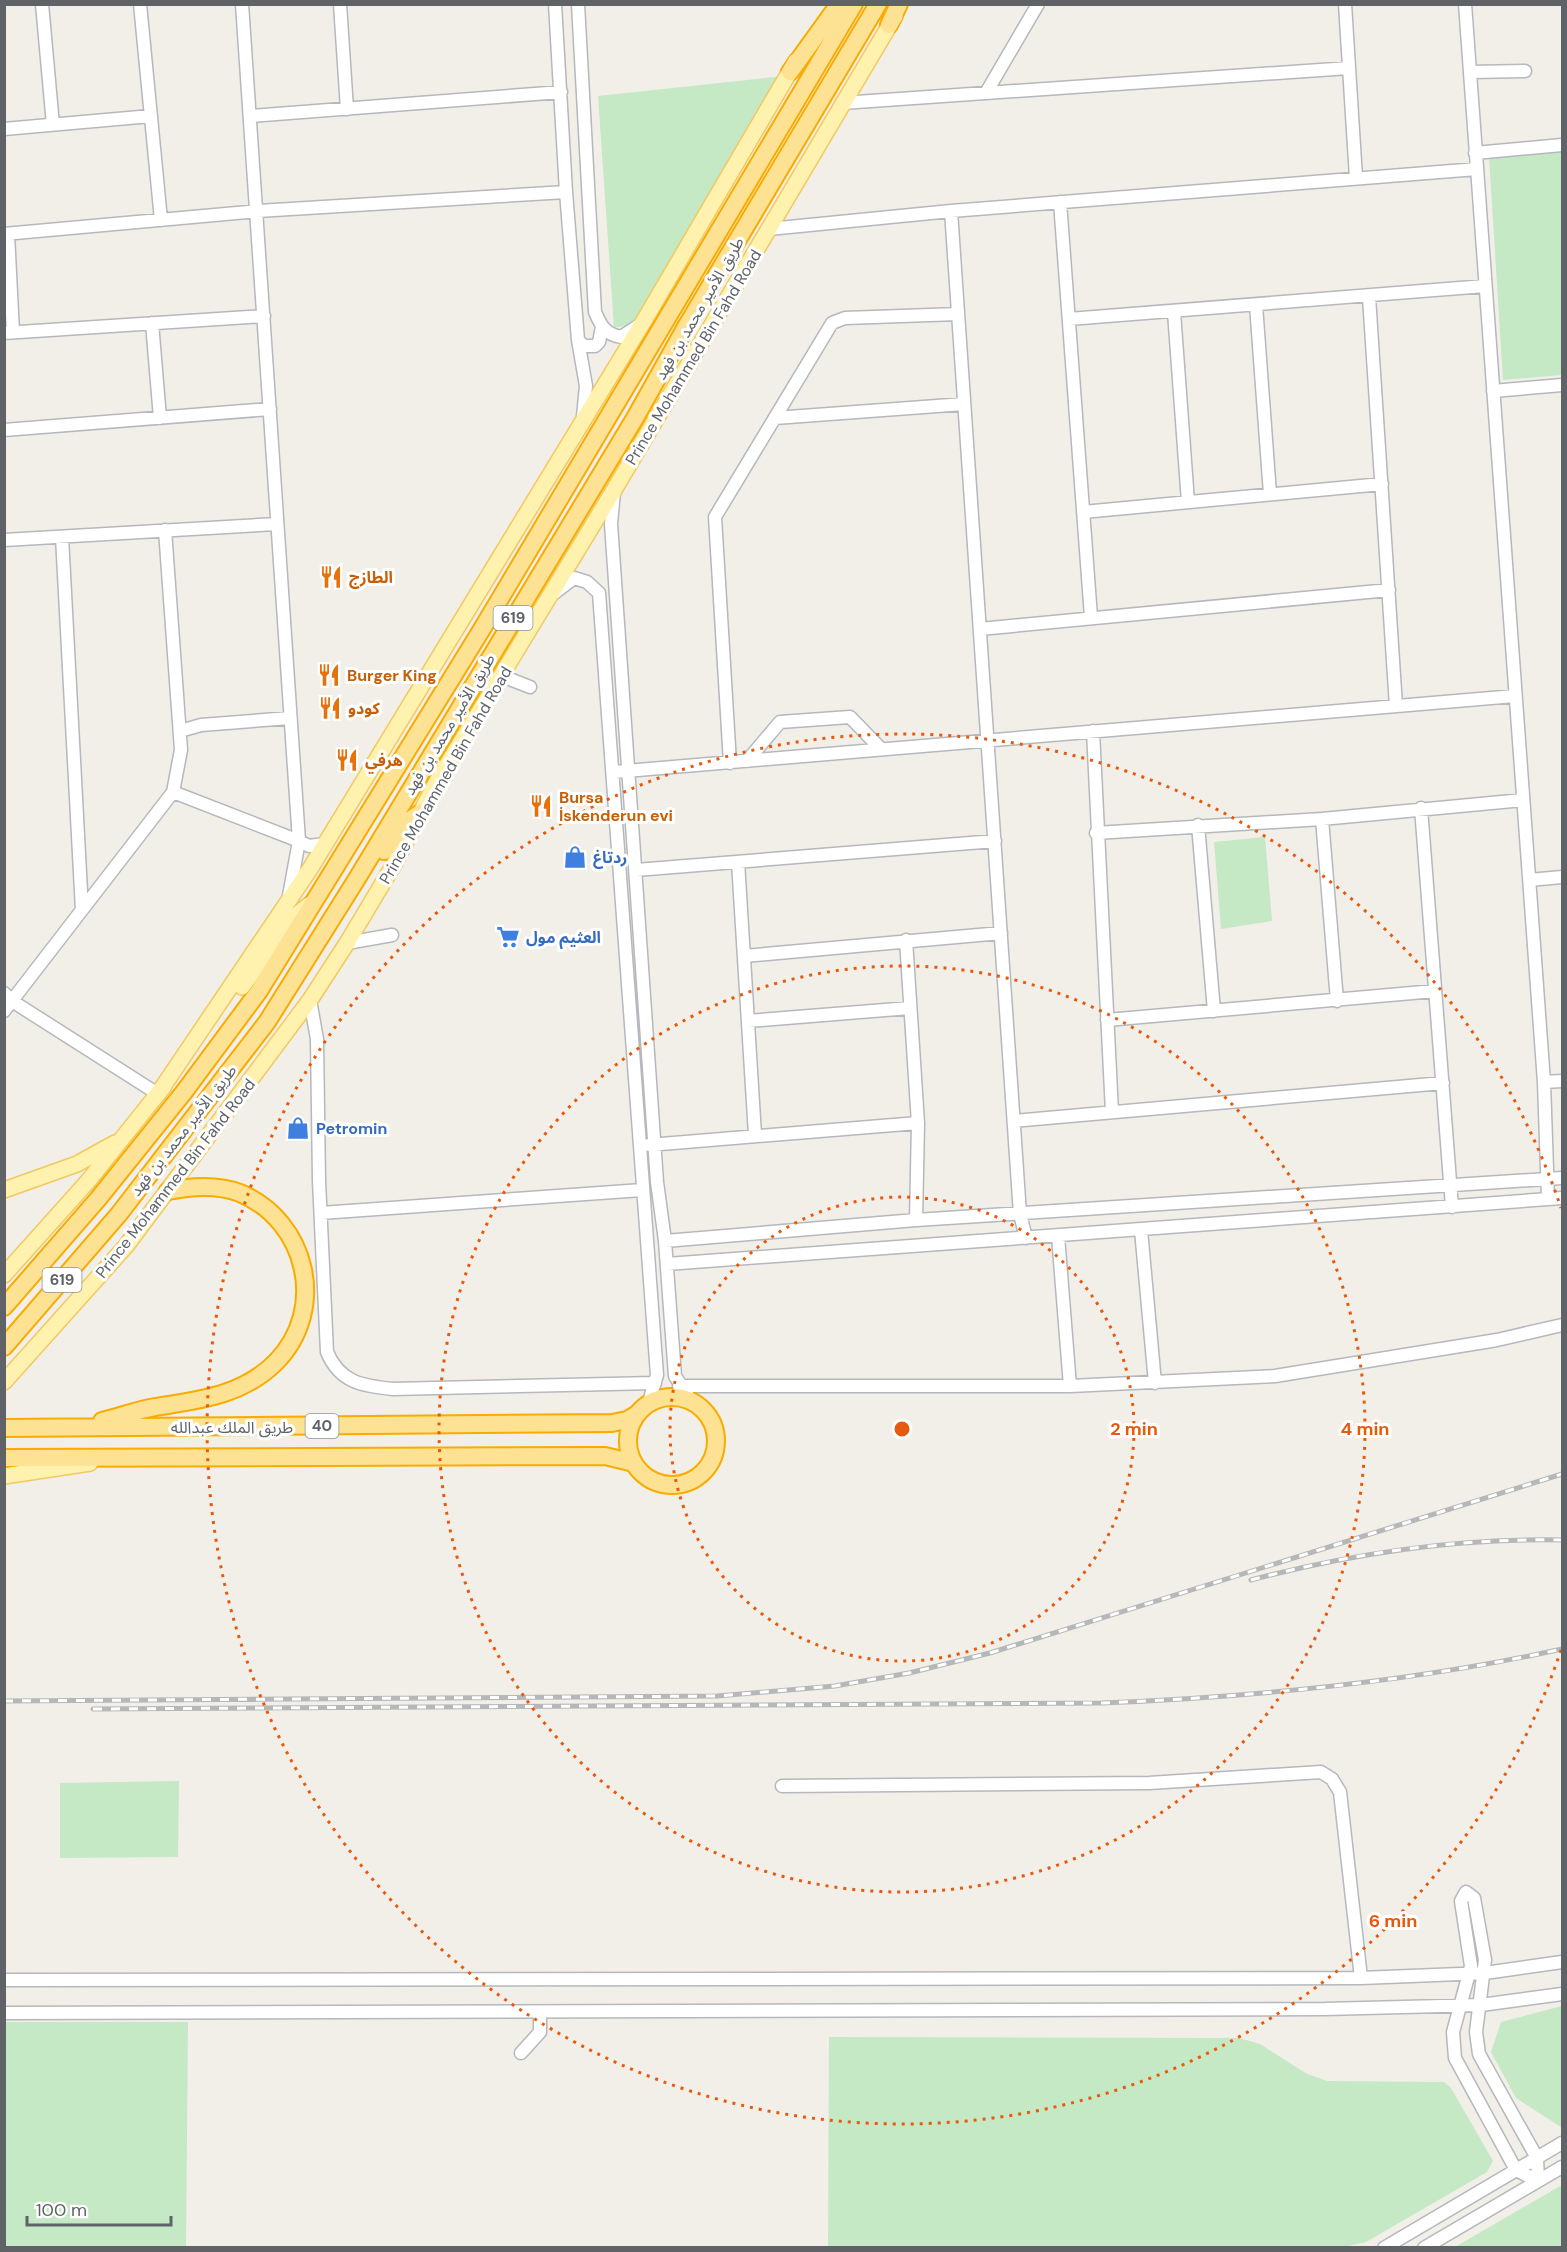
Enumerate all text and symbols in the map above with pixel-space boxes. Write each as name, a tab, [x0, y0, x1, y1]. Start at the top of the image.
street label: طريق الأمير محمد بن فهد	[650, 233, 749, 383]
street label: Prince Mohammed Bin Fahd Road	[621, 246, 766, 469]
restaurant icon: الطازج	[318, 564, 344, 590]
place label: الطازج	[349, 567, 393, 589]
road number: 619	[494, 606, 532, 630]
street label: طريق الأمير محمد بن فهد	[399, 650, 500, 799]
restaurant icon: Burger King	[316, 662, 342, 688]
street label: Prince Mohammed Bin Fahd Road	[374, 663, 516, 888]
place label: Burger King	[347, 665, 437, 686]
restaurant icon: كودو	[317, 695, 343, 721]
place label: كودو	[348, 698, 381, 719]
restaurant icon: هرفي	[334, 747, 360, 773]
place label: هرفي	[365, 750, 403, 774]
place label: Bursa İskenderun evi	[559, 787, 673, 826]
restaurant icon: Bursa İskenderun evi	[528, 793, 554, 819]
shop icon: ردتاغ	[562, 844, 588, 870]
place label: ردتاغ	[593, 847, 627, 869]
supermarket icon: العثيم مول	[495, 924, 521, 950]
place label: العثيم مول	[526, 927, 601, 950]
street label: طريق الأمير محمد بن فهد	[125, 1060, 241, 1200]
street label: Prince Mohammed Bin Fahd Road	[91, 1074, 260, 1282]
shop icon: Petromin	[285, 1115, 311, 1141]
place label: Petromin	[316, 1118, 387, 1139]
road number: 619	[42, 1268, 82, 1292]
road number: 40	[306, 1414, 338, 1438]
street label: طريق الملك عبدالله	[171, 1417, 293, 1438]
text: 2 min	[1110, 1417, 1158, 1441]
text: 4 min	[1341, 1417, 1389, 1441]
centre of rings	[892, 1419, 912, 1439]
text: 6 min	[1369, 1909, 1417, 1933]
scale bar	[27, 2189, 171, 2227]
text: 100 m	[36, 2198, 87, 2222]

